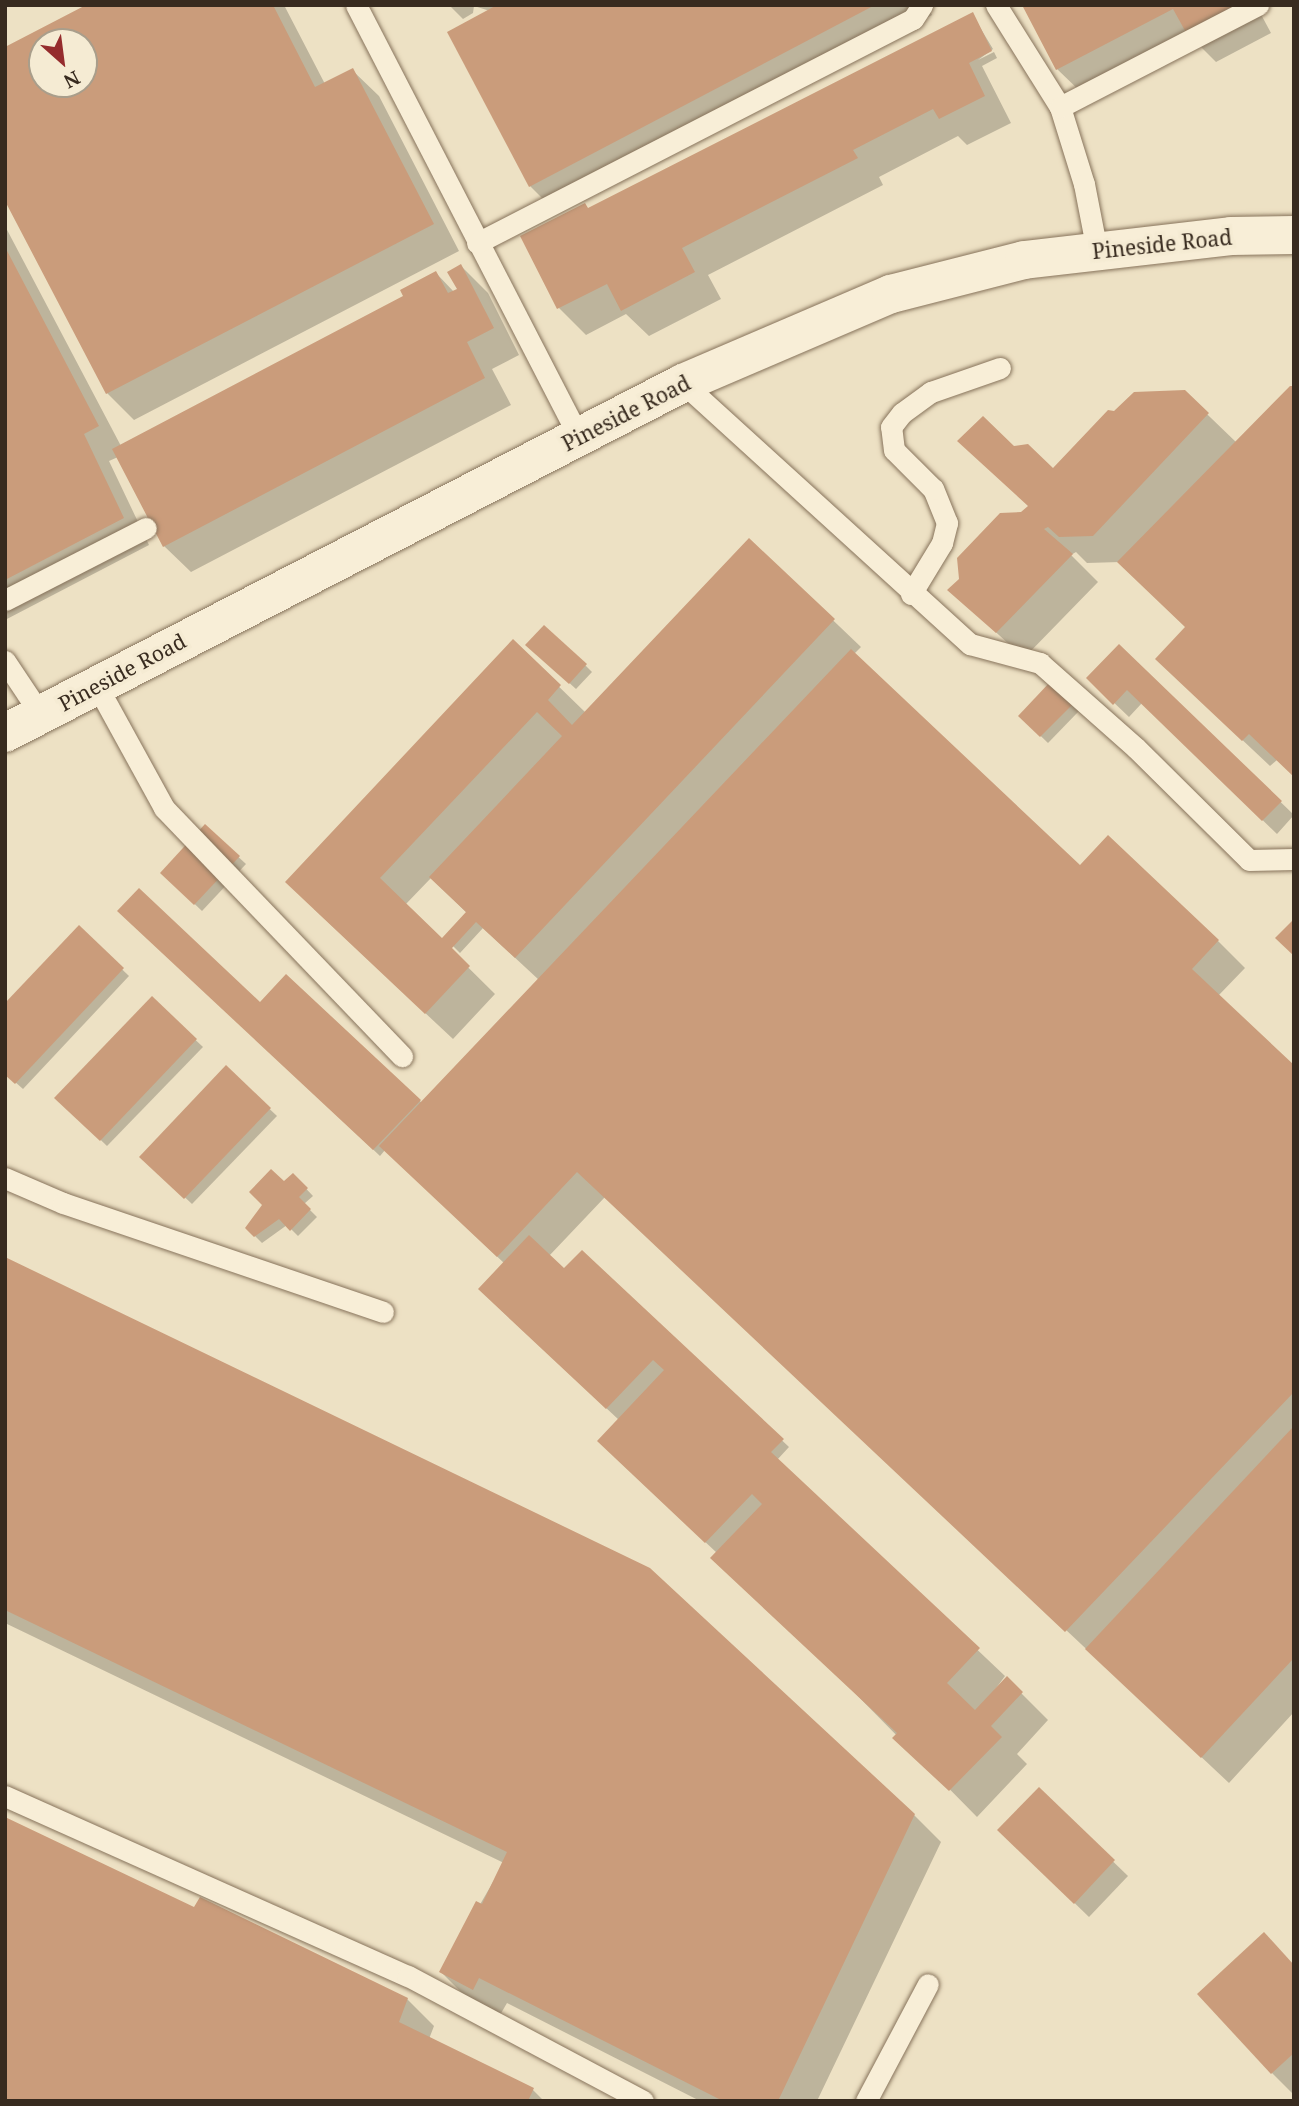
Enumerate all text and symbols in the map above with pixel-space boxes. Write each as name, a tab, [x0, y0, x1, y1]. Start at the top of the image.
north arrow	[28, 28, 98, 98]
text: N	[59, 65, 85, 95]
street label: Pineside Road	[1091, 224, 1233, 264]
street label: Pineside Road	[558, 370, 694, 456]
street label: Pineside Road	[54, 628, 190, 716]

